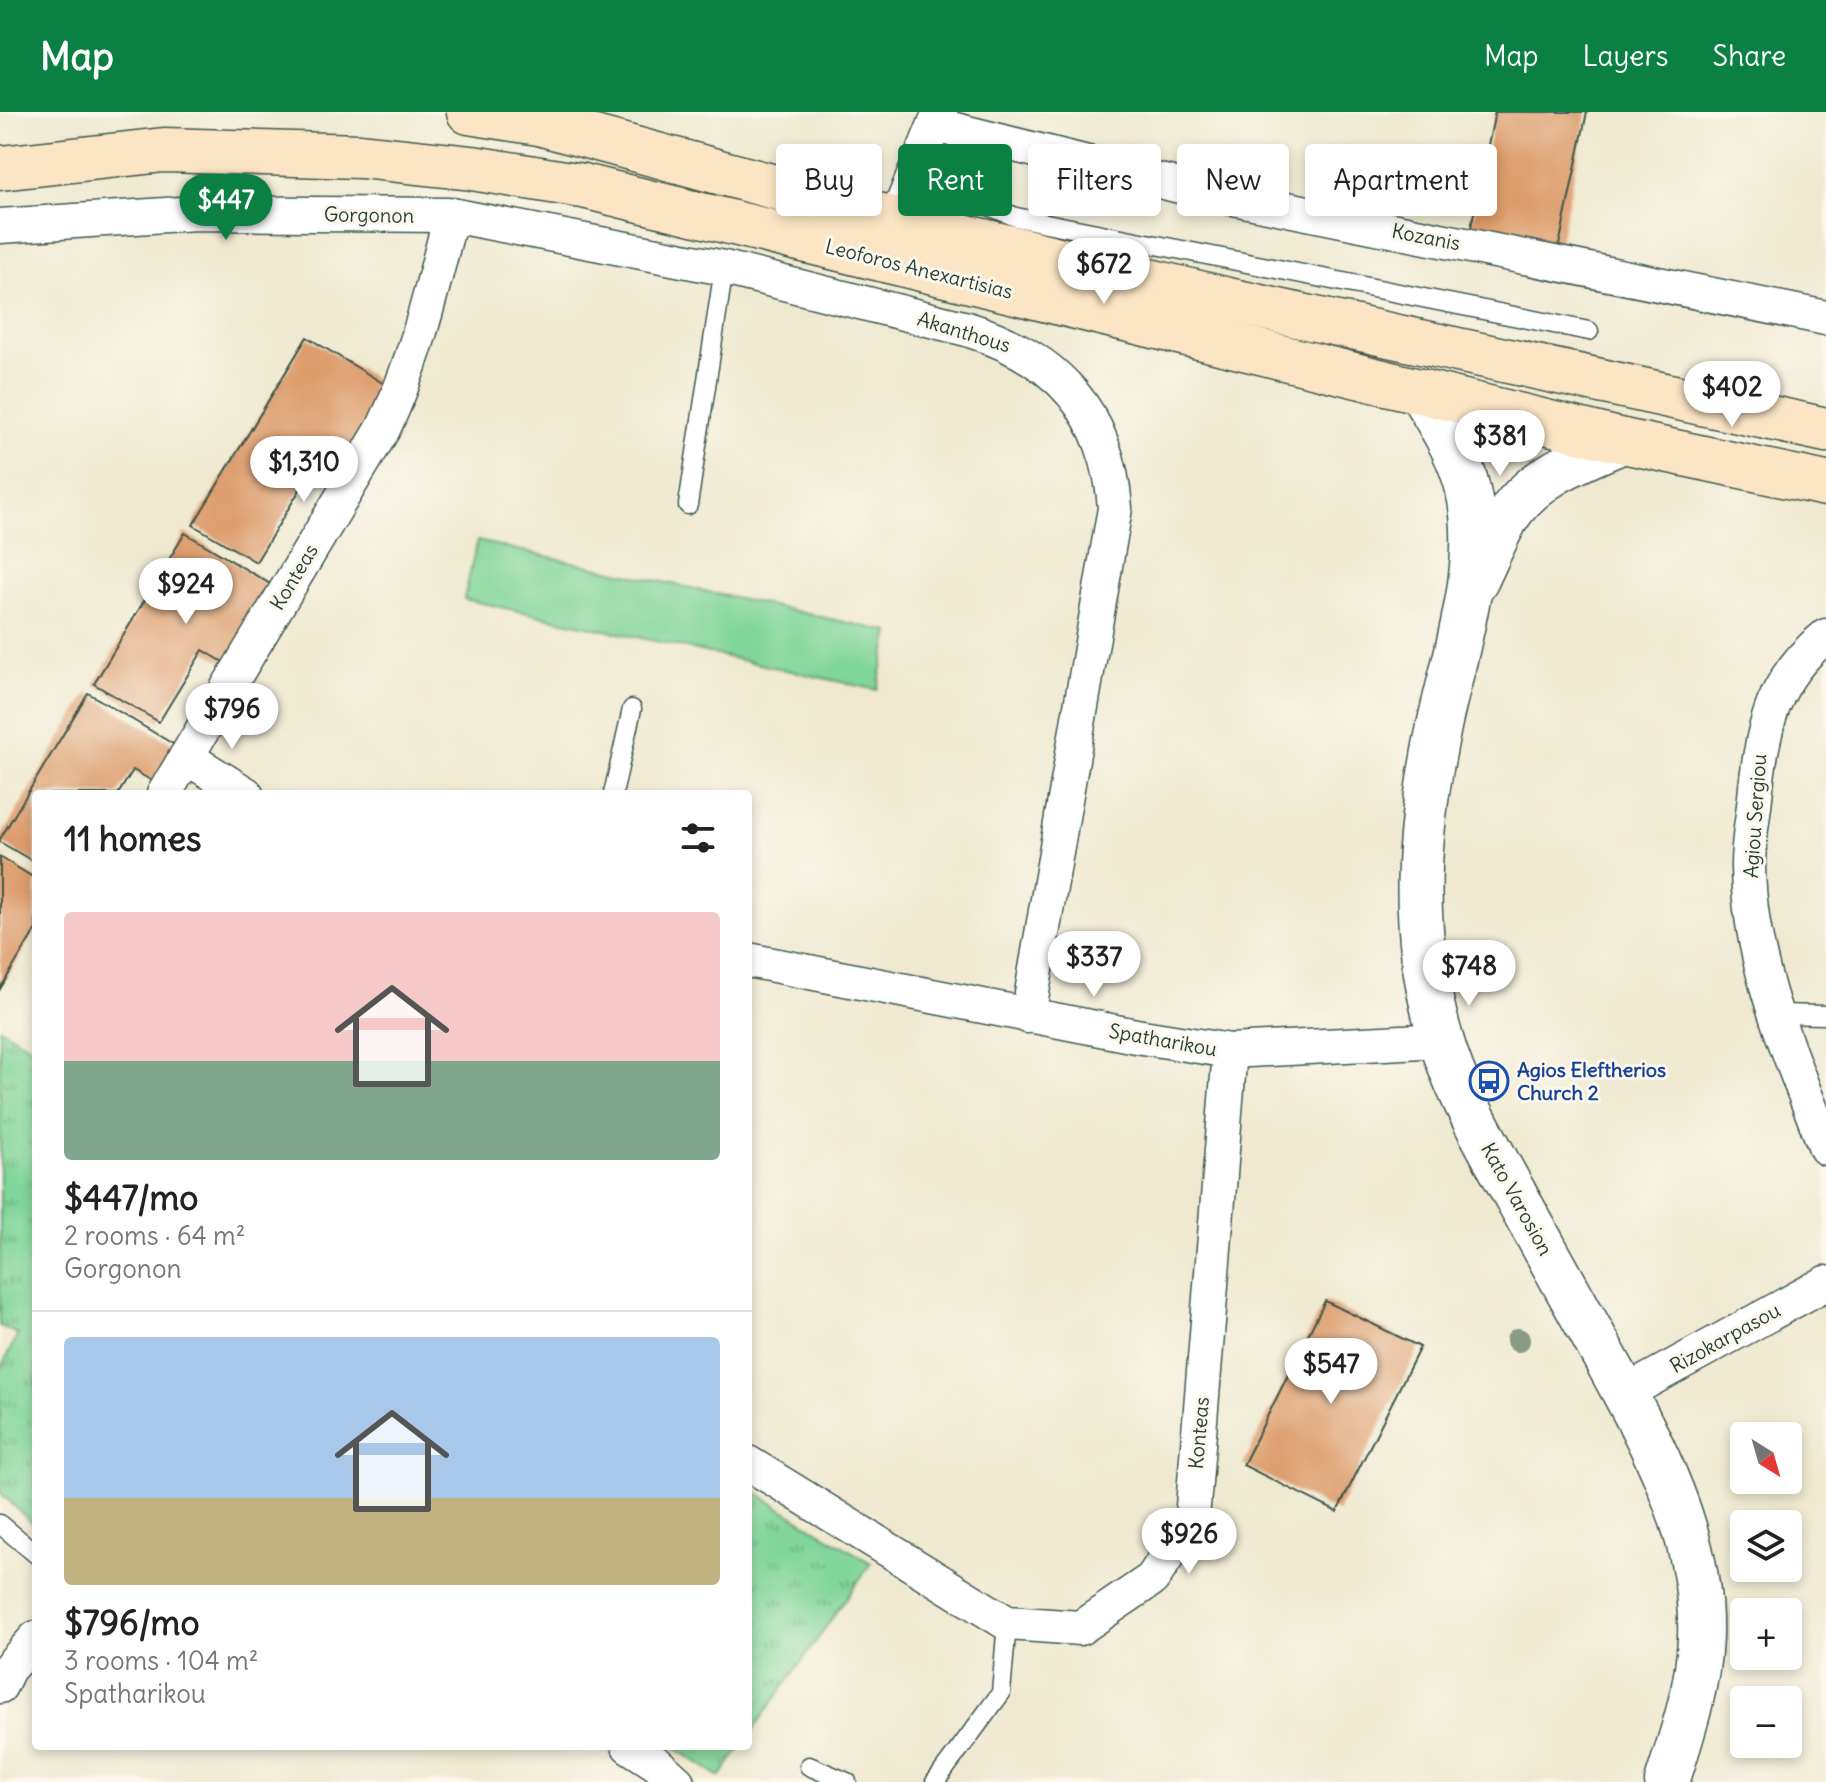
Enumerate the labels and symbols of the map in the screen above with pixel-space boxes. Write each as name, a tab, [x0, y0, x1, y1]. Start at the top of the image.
pin: $447	[179, 174, 273, 242]
street label: Gorgonon	[324, 201, 414, 228]
street label: Kozanis	[1390, 218, 1462, 255]
street label: Leoforos Anexartisias	[823, 233, 1015, 304]
pin: $672	[1057, 238, 1151, 306]
street label: Akanthous	[915, 306, 1014, 358]
pin: $402	[1685, 361, 1779, 429]
pin: $381	[1453, 410, 1547, 478]
pin: $1,310	[239, 436, 369, 504]
street label: Konteas	[264, 539, 323, 614]
pin: $924	[139, 558, 233, 626]
pin: $796	[185, 683, 279, 751]
street label: Agiou Sergiou	[1738, 753, 1771, 879]
pin: $337	[1047, 931, 1141, 999]
pin: $748	[1422, 940, 1516, 1008]
street label: Spatharikou	[1107, 1018, 1219, 1061]
place label: Agios Eleftherios Church 2	[1517, 1057, 1666, 1105]
bus stop icon: Agios Eleftherios Church 2	[1468, 1060, 1510, 1102]
street label: Kato Varosion	[1476, 1138, 1559, 1260]
street label: Rizokarpasou	[1665, 1297, 1784, 1378]
pin: $547	[1284, 1338, 1378, 1406]
street label: Konteas	[1183, 1396, 1214, 1470]
north arrow	[1730, 1422, 1802, 1494]
pin: $926	[1142, 1508, 1236, 1576]

